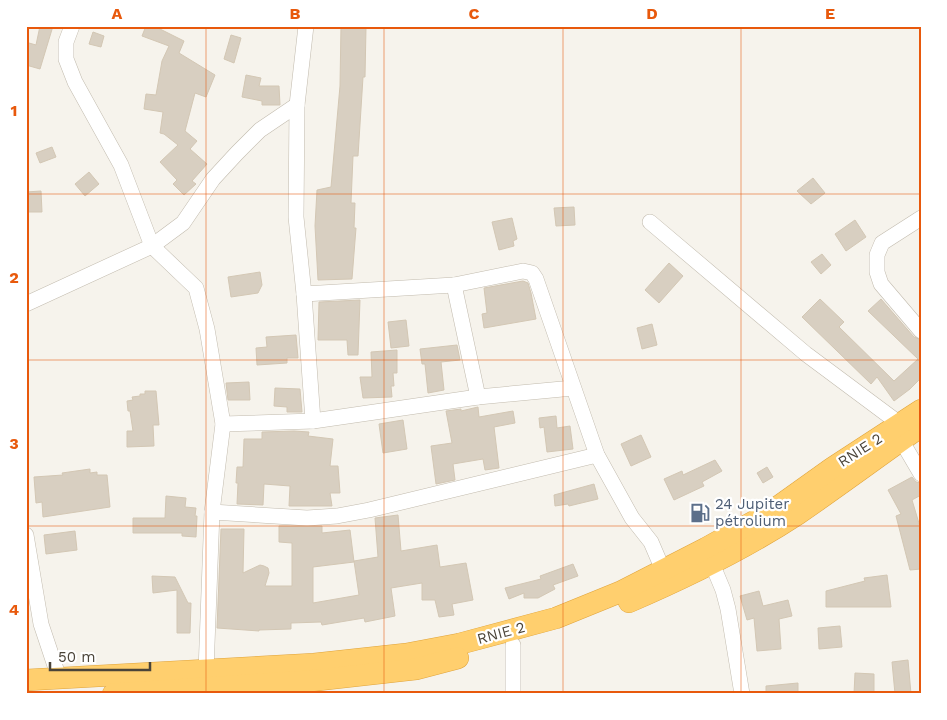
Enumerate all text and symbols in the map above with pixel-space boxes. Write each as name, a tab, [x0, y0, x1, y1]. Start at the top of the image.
text: A	[112, 4, 123, 23]
text: B	[290, 4, 301, 23]
text: C	[469, 4, 480, 23]
text: D	[646, 4, 658, 23]
text: E	[825, 4, 835, 23]
text: 1	[11, 101, 17, 120]
text: 2	[9, 268, 19, 287]
street label: RNIE 2	[835, 429, 885, 471]
text: 3	[9, 434, 19, 453]
place label: 24 Jupiter pétrolium	[715, 495, 789, 530]
fuel station icon: 24 Jupiter pétrolium	[689, 502, 711, 524]
text: 4	[9, 600, 19, 619]
street label: RNIE 2	[475, 618, 527, 648]
scale bar	[50, 640, 150, 672]
text: 50 m	[58, 648, 95, 666]

